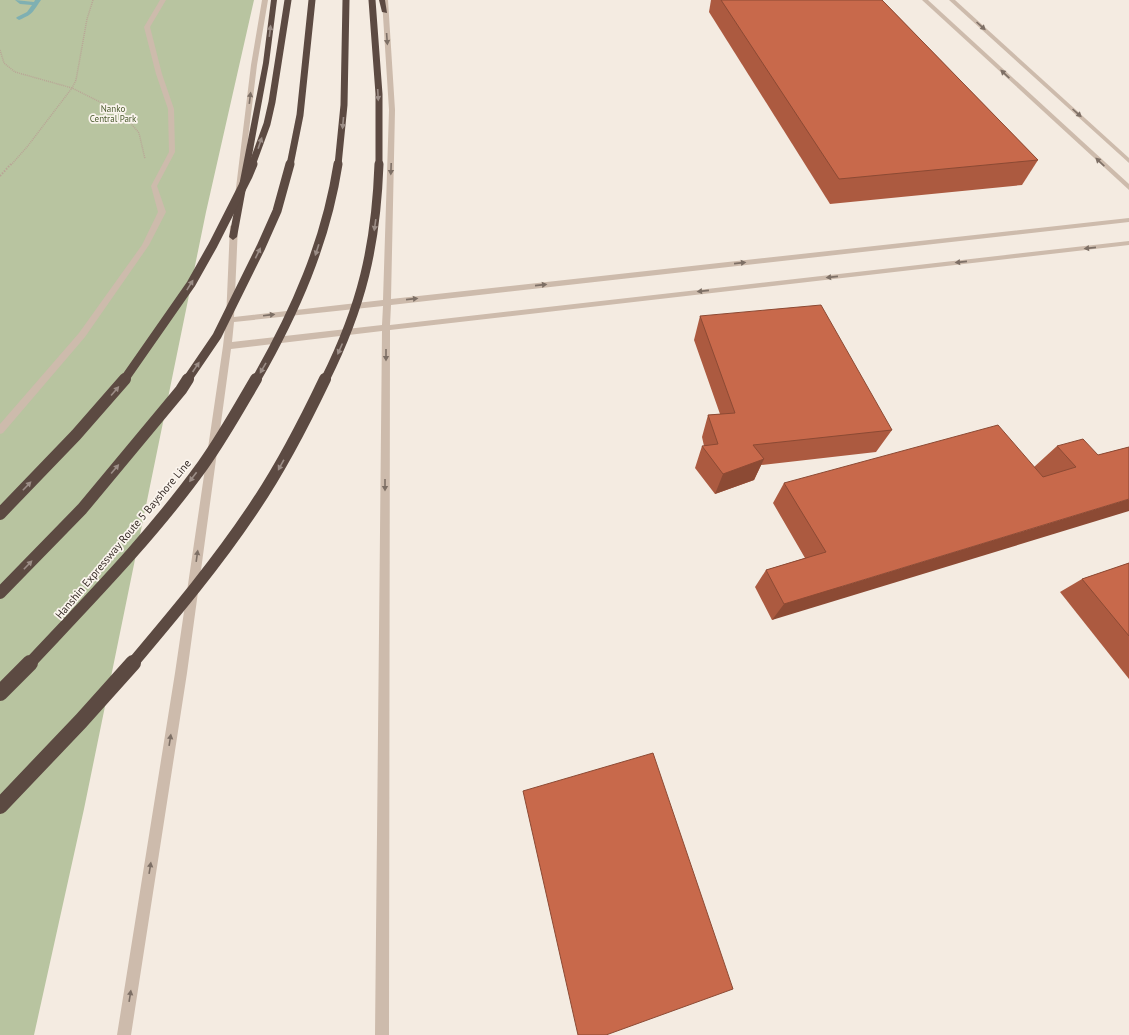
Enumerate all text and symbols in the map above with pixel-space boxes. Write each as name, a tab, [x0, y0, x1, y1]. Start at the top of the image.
one-way arrow	[976, 21, 985, 30]
one-way arrow	[267, 25, 273, 38]
one-way arrow	[383, 33, 390, 45]
one-way arrow	[1000, 69, 1010, 78]
one-way arrow	[375, 89, 382, 101]
one-way arrow	[247, 92, 253, 104]
park label: Nanko Central Park	[90, 103, 137, 124]
one-way arrow	[1072, 109, 1082, 118]
one-way arrow	[339, 117, 346, 129]
one-way arrow	[258, 137, 264, 149]
one-way arrow	[1095, 157, 1105, 166]
one-way arrow	[387, 163, 394, 175]
one-way arrow	[372, 219, 378, 231]
one-way arrow	[314, 244, 320, 256]
one-way arrow	[1084, 244, 1096, 251]
one-way arrow	[255, 248, 261, 259]
one-way arrow	[734, 259, 746, 266]
one-way arrow	[955, 259, 967, 265]
one-way arrow	[826, 274, 838, 280]
one-way arrow	[187, 279, 194, 291]
one-way arrow	[535, 281, 547, 288]
one-way arrow	[697, 288, 709, 295]
one-way arrow	[406, 296, 418, 302]
one-way arrow	[263, 312, 275, 319]
one-way arrow	[336, 343, 343, 355]
one-way arrow	[383, 349, 389, 362]
one-way arrow	[192, 362, 200, 373]
one-way arrow	[259, 362, 266, 374]
one-way arrow	[110, 386, 119, 395]
street label: Hanshin Expressway Route 5 Bayshore Line	[52, 456, 194, 622]
one-way arrow	[278, 459, 284, 471]
one-way arrow	[111, 464, 120, 475]
one-way arrow	[189, 472, 198, 483]
one-way arrow	[382, 479, 388, 492]
one-way arrow	[22, 481, 32, 491]
one-way arrow	[194, 549, 200, 562]
one-way arrow	[23, 560, 32, 570]
one-way arrow	[167, 733, 173, 746]
one-way arrow	[147, 862, 153, 874]
one-way arrow	[127, 990, 133, 1003]

